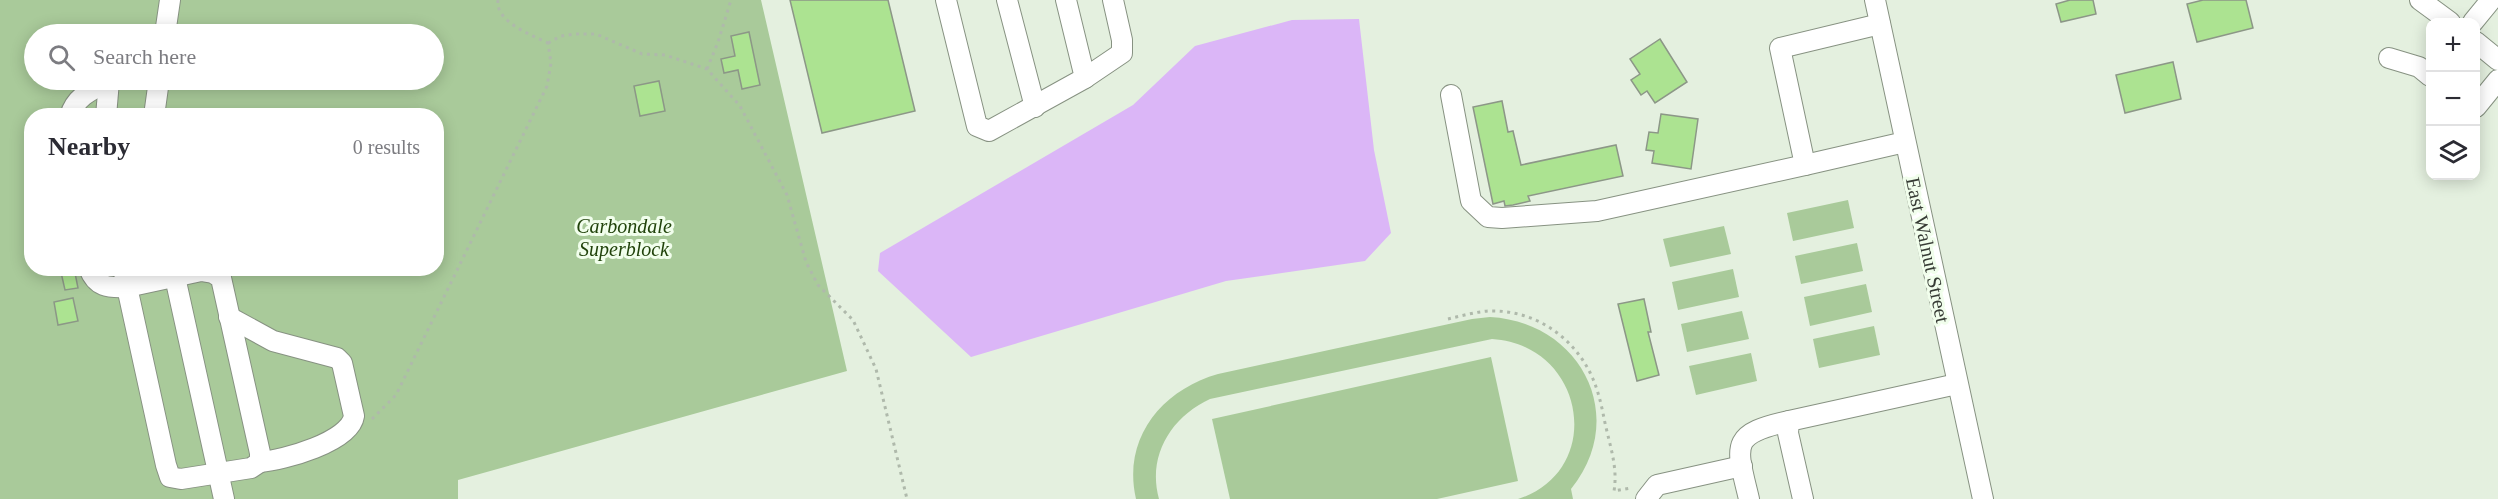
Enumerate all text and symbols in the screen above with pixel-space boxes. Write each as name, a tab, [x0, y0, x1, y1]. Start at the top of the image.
map controls	[2426, 18, 2480, 180]
button: +	[2426, 18, 2480, 72]
search box	[24, 24, 444, 90]
icon: search	[45, 41, 78, 74]
text: Search here	[93, 44, 196, 69]
button: −	[2426, 72, 2480, 126]
button: layers	[2426, 126, 2480, 180]
text: Nearby	[48, 132, 130, 161]
text: 0 results	[353, 136, 420, 158]
street label: East Walnut Street	[1902, 175, 1954, 325]
park label: Carbondale Superblock	[576, 215, 672, 261]

